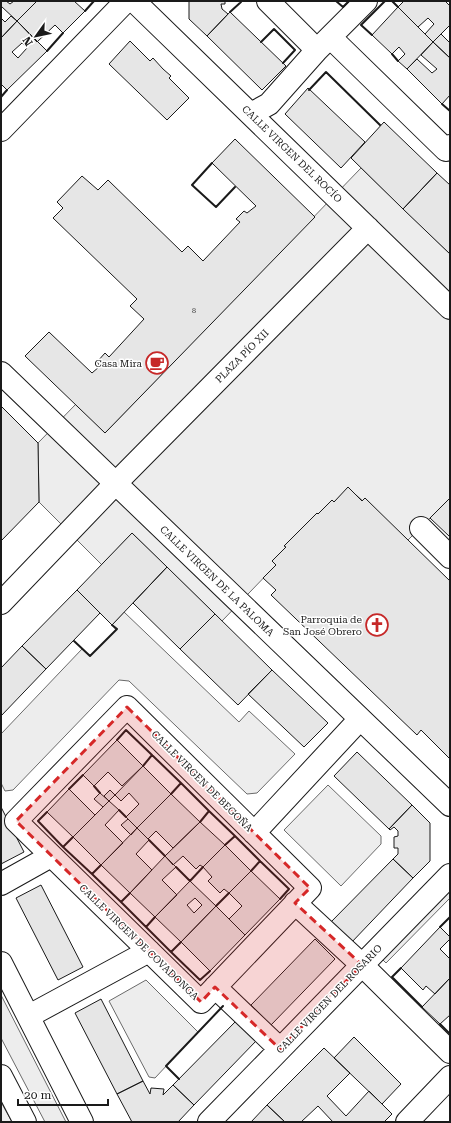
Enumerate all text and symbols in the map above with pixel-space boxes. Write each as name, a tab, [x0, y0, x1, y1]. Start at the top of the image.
north arrow	[16, 16, 56, 56]
text: N	[20, 34, 36, 48]
street label: CALLE VIRGEN DEL ROCÍO	[240, 103, 344, 205]
house number: 8	[192, 306, 197, 315]
street label: PLAZA PÍO XII	[213, 327, 271, 385]
cafe icon: Casa Mira	[144, 350, 170, 376]
place label: Casa Mira	[95, 358, 143, 369]
street label: CALLE VIRGEN DE LA PALOMA	[158, 524, 276, 638]
church icon: Parroquia de San José Obrero	[364, 612, 390, 638]
place label: Parroquia de San José Obrero	[283, 614, 363, 637]
street label: CALLE VIRGEN DE BEGOÑA	[149, 728, 255, 834]
street label: CALLE VIRGEN DE COVADONGA	[77, 882, 201, 1002]
street label: CALLE VIRGEN DEL ROSARIO	[274, 942, 384, 1056]
scale bar	[18, 1081, 108, 1107]
text: 20 m	[24, 1088, 51, 1102]

